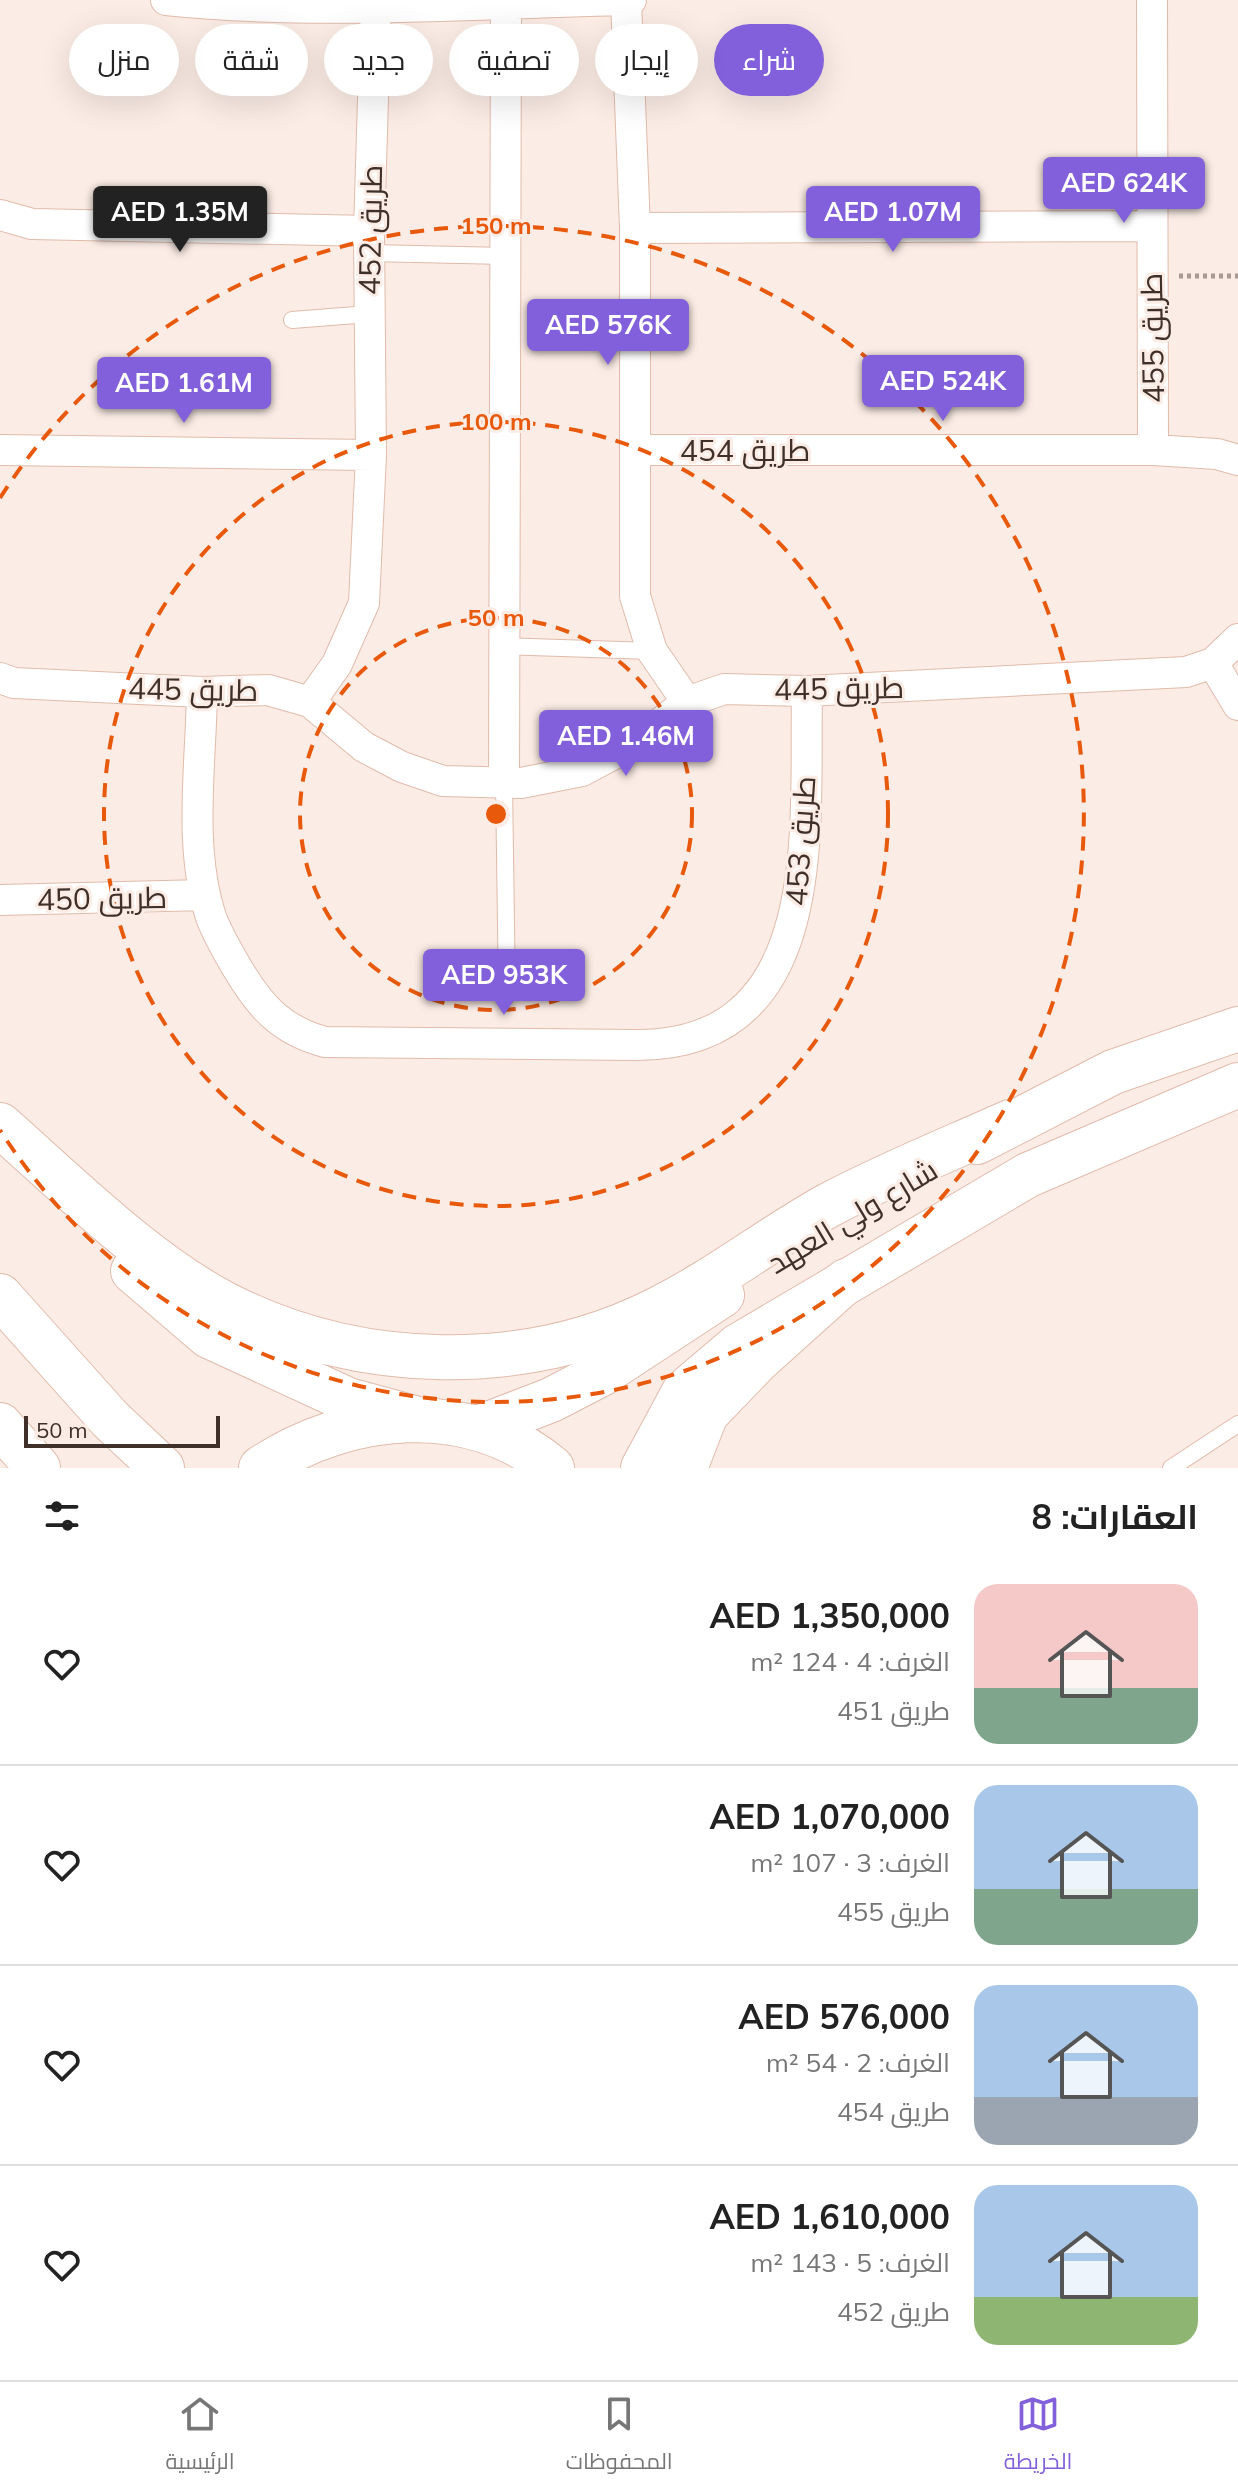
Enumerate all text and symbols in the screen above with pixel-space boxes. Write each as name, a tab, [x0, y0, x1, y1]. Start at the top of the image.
chip: منزل	[69, 24, 179, 96]
chip: شقة	[195, 24, 308, 96]
chip: جديد	[324, 24, 433, 96]
chip: تصفية	[449, 24, 579, 96]
chip: إيجار	[595, 24, 698, 96]
chip: شراء	[714, 24, 824, 96]
pin: AED 624K	[1041, 157, 1207, 225]
street label: طريق 452	[350, 164, 390, 296]
text: AED 624K	[1061, 166, 1187, 199]
pin: AED 1.35M	[88, 186, 272, 254]
pin: AED 1.07M	[801, 186, 985, 254]
text: AED 1.35M	[111, 195, 249, 228]
text: AED 1.07M	[824, 195, 962, 228]
text: 150 m	[460, 210, 532, 240]
street label: طريق 455	[1132, 272, 1172, 404]
pin: AED 576K	[525, 299, 691, 367]
text: AED 576K	[545, 308, 671, 341]
pin: AED 524K	[860, 355, 1026, 423]
pin: AED 1.61M	[92, 357, 276, 425]
text: AED 524K	[880, 364, 1006, 397]
text: AED 1.61M	[115, 366, 253, 399]
text: 100 m	[460, 406, 532, 436]
street label: طريق 454	[680, 431, 810, 469]
text: 50 m	[468, 602, 524, 632]
street label: طريق 445	[773, 668, 905, 708]
street label: طريق 445	[127, 669, 259, 709]
pin: AED 1.46M	[534, 710, 718, 778]
text: AED 1.46M	[557, 719, 695, 752]
street label: طريق 453	[776, 775, 824, 907]
centre of rings	[482, 800, 510, 828]
street label: طريق 450	[36, 878, 168, 918]
pin: AED 953K	[421, 949, 587, 1017]
text: AED 953K	[441, 958, 567, 991]
street label: شارع ولي العهد	[760, 1150, 947, 1286]
scale bar	[24, 1412, 220, 1448]
text: 50 m	[36, 1416, 87, 1444]
icon: filters	[40, 1494, 84, 1538]
text: العقارات: 8	[1032, 1495, 1198, 1538]
text: AED 1,350,000	[709, 1594, 950, 1637]
icon: home	[1038, 1616, 1134, 1712]
icon: heart	[40, 1642, 84, 1686]
text: الغرف: 4 · 124 m²	[750, 1645, 950, 1678]
text: طريق 451	[837, 1694, 950, 1727]
text: AED 1,070,000	[709, 1795, 950, 1838]
icon: home	[1038, 1817, 1134, 1913]
icon: heart	[40, 1843, 84, 1887]
text: الغرف: 3 · 107 m²	[750, 1846, 950, 1879]
text: طريق 455	[837, 1895, 950, 1928]
text: AED 576,000	[738, 1995, 950, 2038]
icon: home	[1038, 2017, 1134, 2113]
icon: heart	[40, 2043, 84, 2087]
text: الغرف: 2 · 54 m²	[766, 2046, 950, 2079]
text: طريق 454	[837, 2095, 950, 2128]
text: AED 1,610,000	[709, 2195, 950, 2238]
icon: home	[1038, 2217, 1134, 2313]
icon: heart	[40, 2243, 84, 2287]
text: الغرف: 5 · 143 m²	[750, 2246, 950, 2279]
text: طريق 452	[837, 2295, 950, 2328]
tab: الرئيسية	[166, 2392, 235, 2482]
tab: المحفوظات	[566, 2392, 673, 2482]
tab: الخريطة	[1004, 2392, 1072, 2482]

